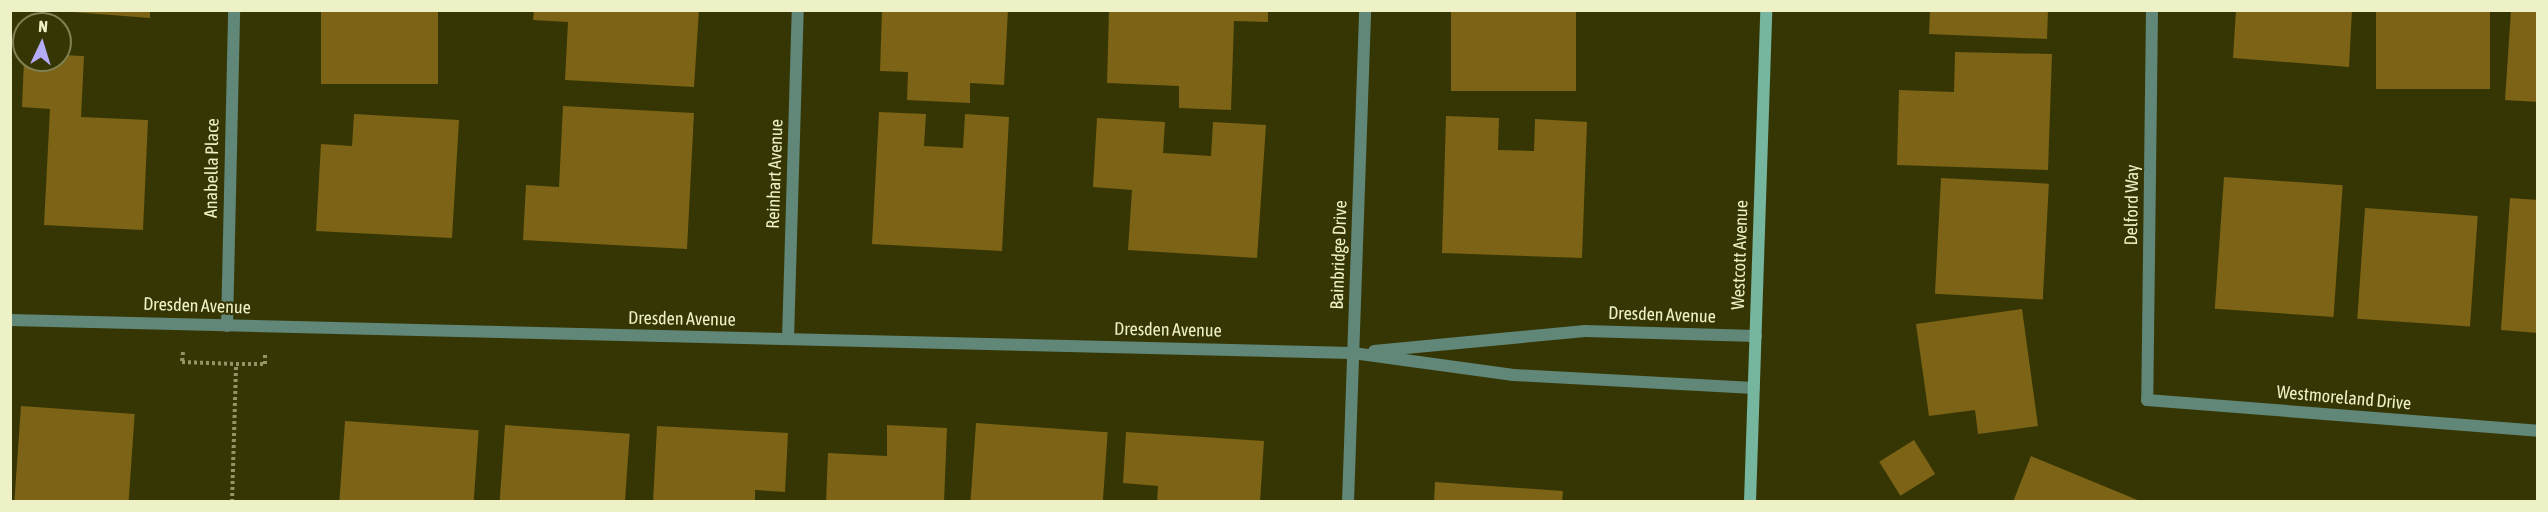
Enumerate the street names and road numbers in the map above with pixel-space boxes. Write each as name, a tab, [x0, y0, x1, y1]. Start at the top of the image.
street label: Anabella Place	[200, 118, 224, 218]
street label: Reinhart Avenue	[762, 119, 788, 229]
street label: Delford Way	[2120, 164, 2144, 246]
street label: Bainbridge Drive	[1326, 200, 1352, 310]
street label: Westcott Avenue	[1727, 200, 1753, 310]
street label: Dresden Avenue	[143, 293, 251, 319]
street label: Dresden Avenue	[1608, 302, 1716, 328]
street label: Dresden Avenue	[628, 307, 736, 331]
street label: Dresden Avenue	[1114, 318, 1222, 342]
street label: Westmoreland Drive	[2276, 381, 2412, 415]

